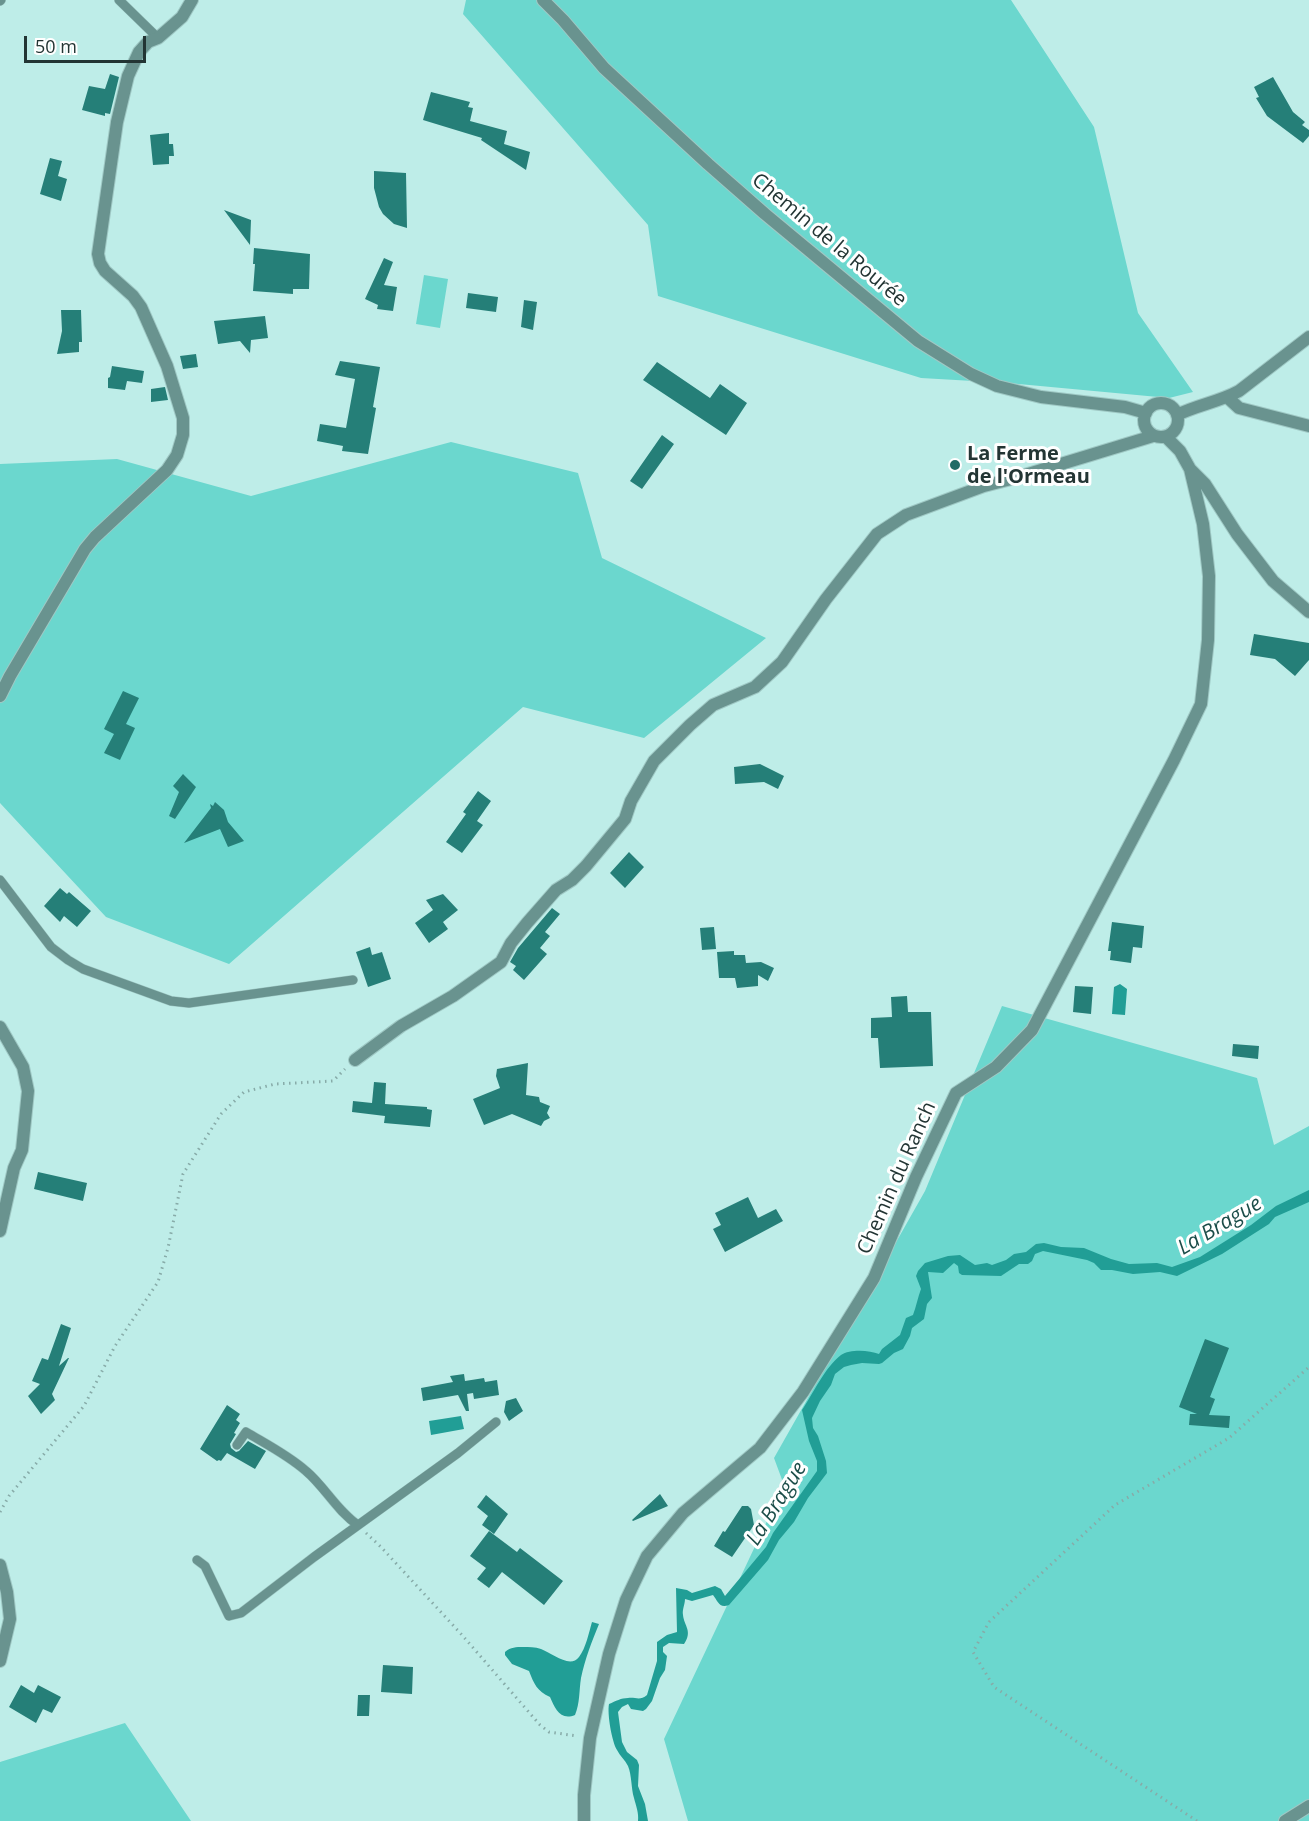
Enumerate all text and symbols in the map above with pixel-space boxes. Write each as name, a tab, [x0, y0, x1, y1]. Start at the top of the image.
scale bar	[27, 24, 148, 62]
text: 50 m	[35, 34, 77, 58]
street label: Chemin de la Rourée	[747, 168, 911, 312]
place label: La Ferme de l'Ormeau	[967, 442, 1090, 489]
marker: La Ferme de l'Ormeau	[948, 458, 962, 472]
street label: Chemin du Ranch	[853, 1098, 941, 1258]
water label: La Brague	[1173, 1191, 1267, 1261]
water label: La Brague	[742, 1458, 812, 1550]

